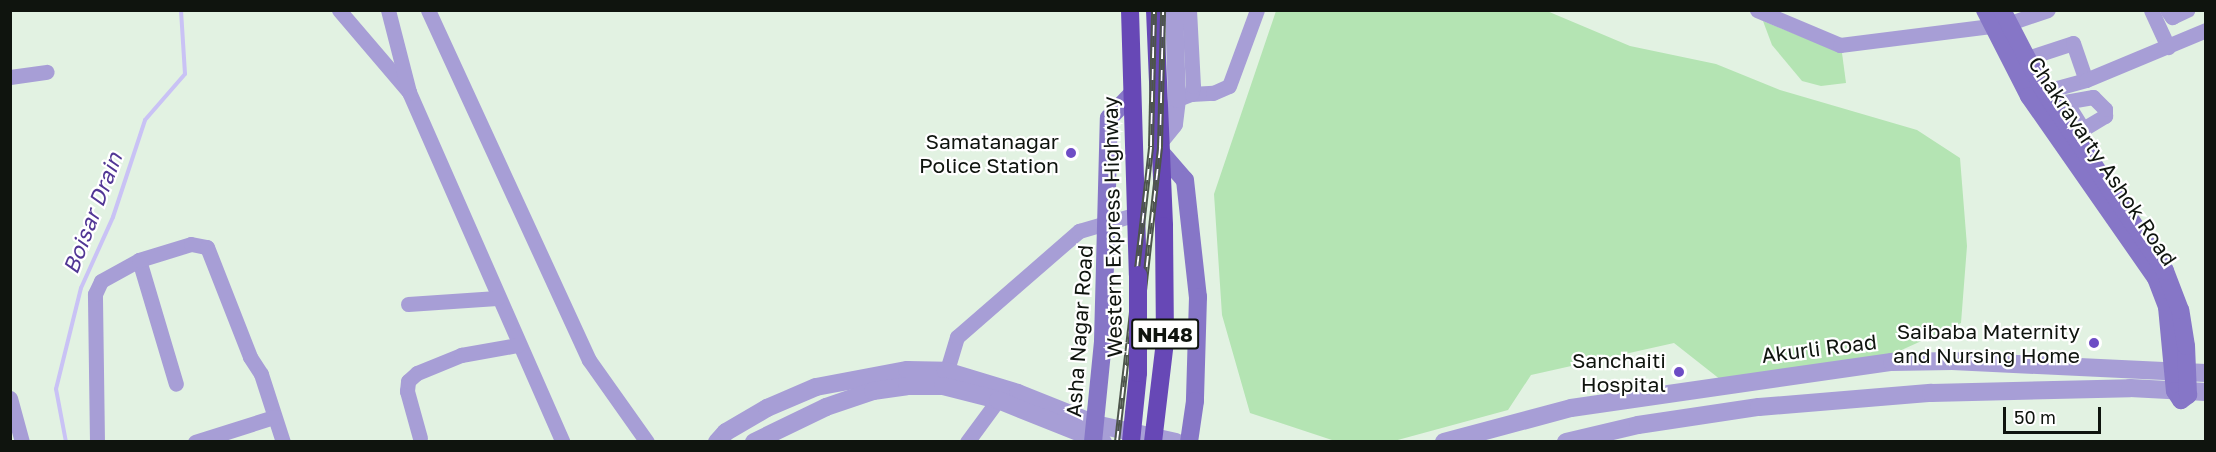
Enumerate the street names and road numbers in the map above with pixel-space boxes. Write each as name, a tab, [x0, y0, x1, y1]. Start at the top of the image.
street label: Chakravarty Ashok Road	[2024, 52, 2182, 270]
street label: Western Express Highway	[1097, 96, 1127, 358]
street label: Asha Nagar Road	[1060, 244, 1098, 418]
road number: NH48	[1130, 317, 1200, 351]
street label: Akurli Road	[1760, 328, 1878, 368]

